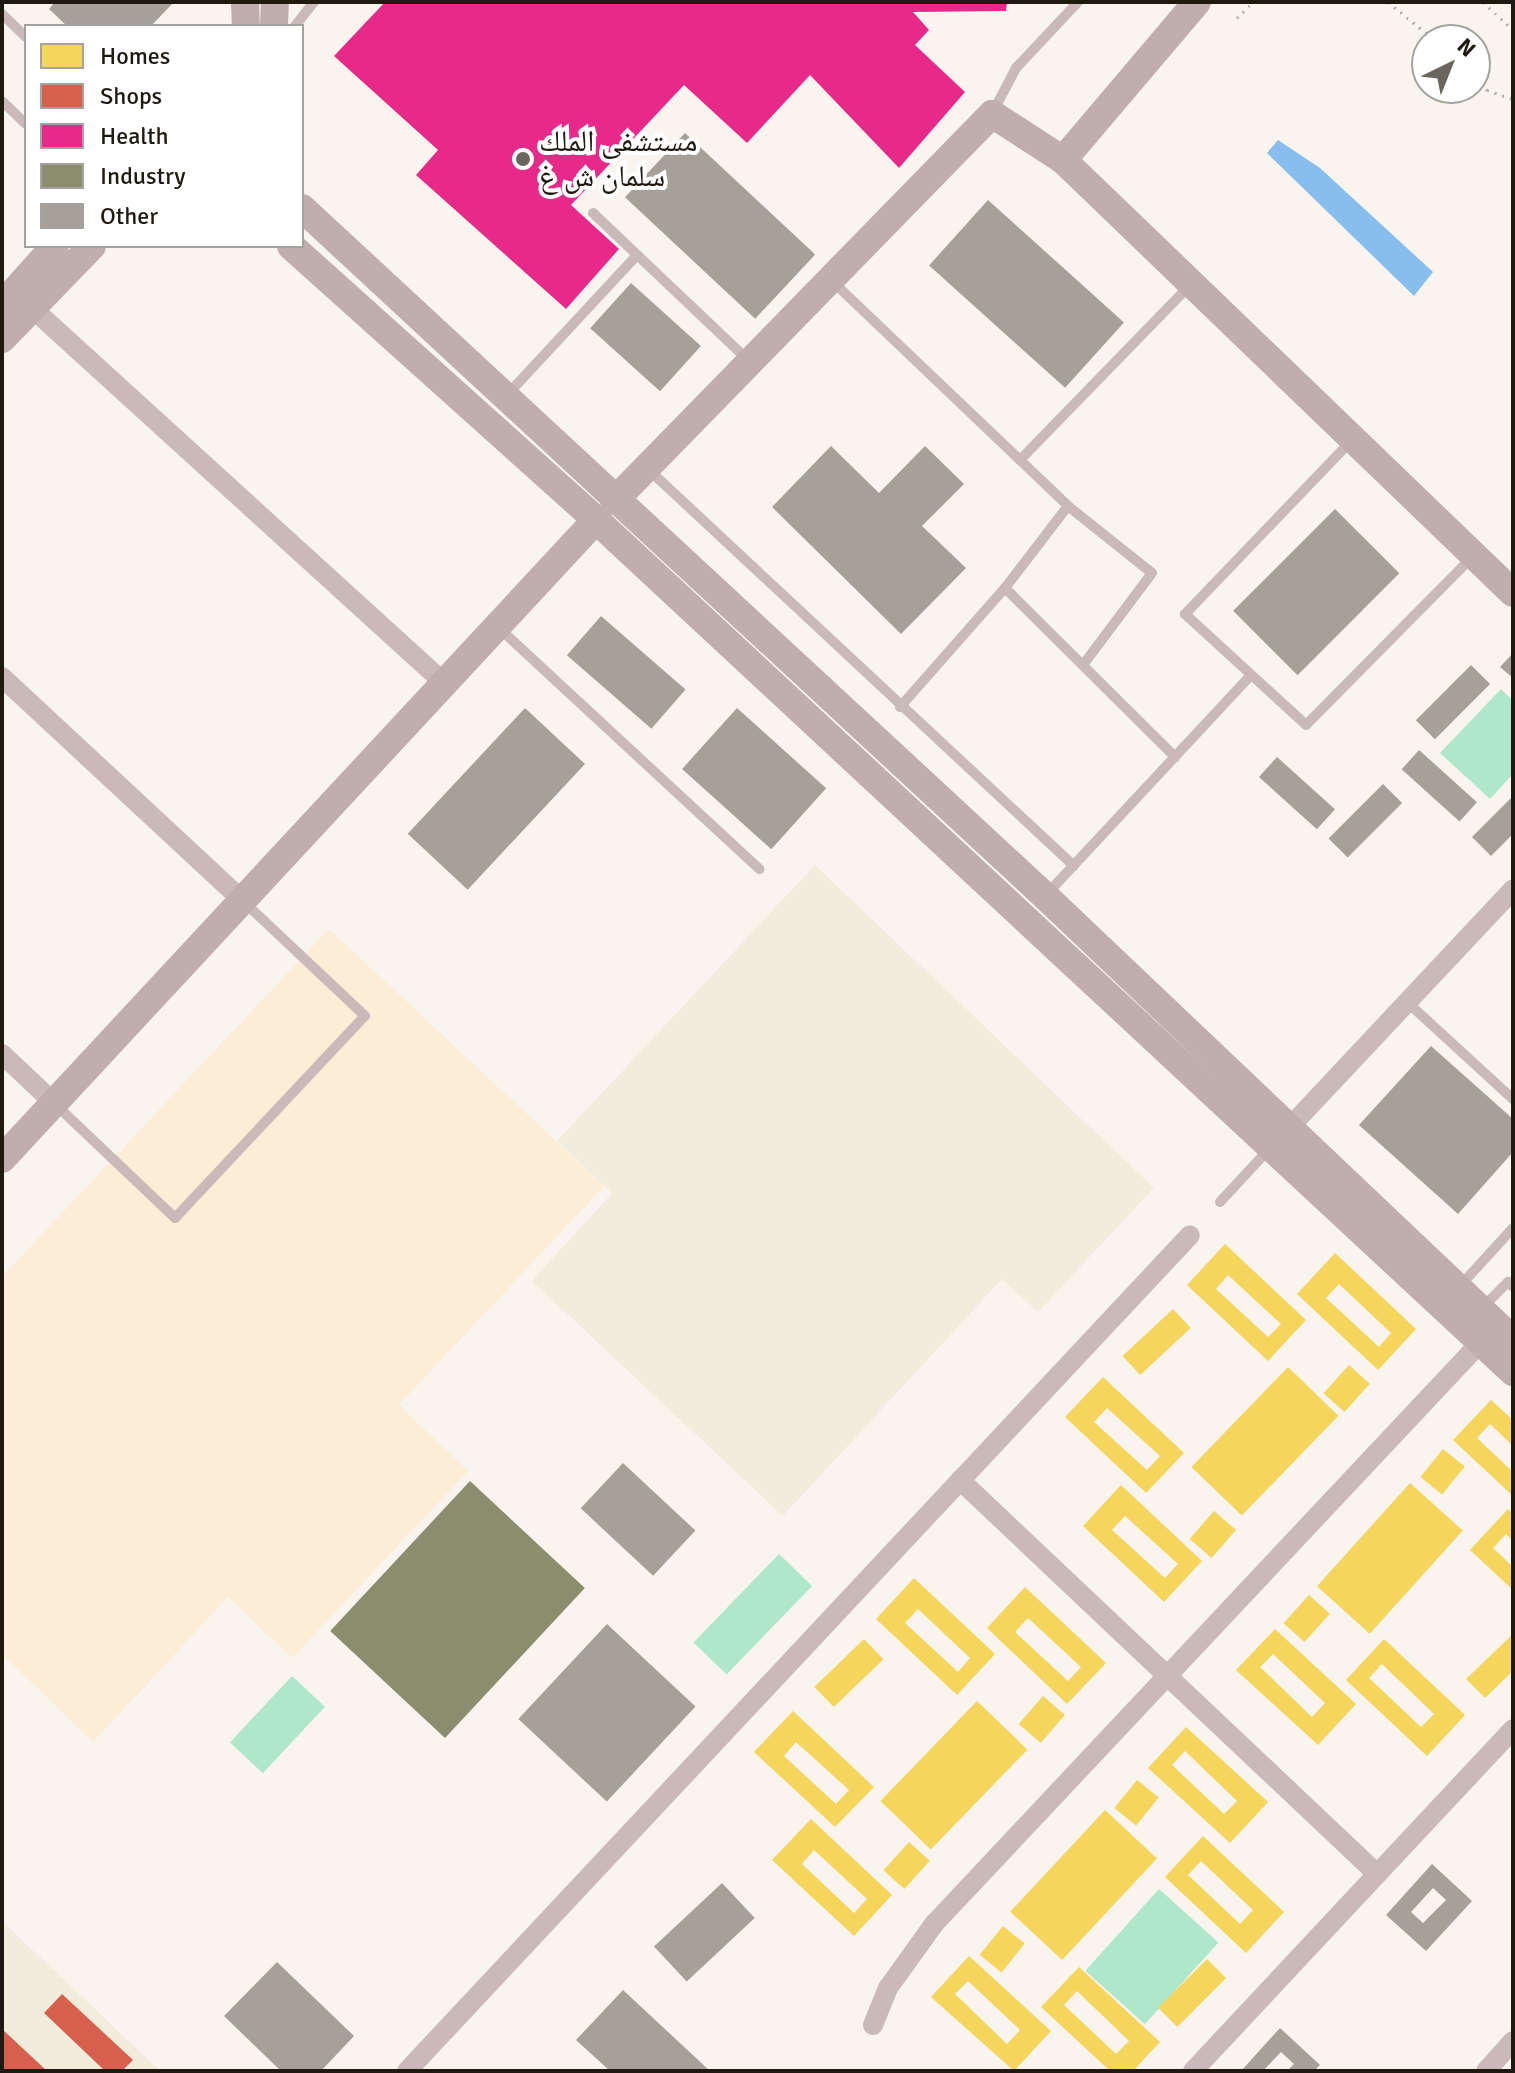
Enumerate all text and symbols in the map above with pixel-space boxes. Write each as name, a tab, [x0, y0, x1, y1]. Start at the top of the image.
legend	[24, 24, 304, 248]
north arrow	[1411, 24, 1491, 104]
text: N	[1452, 32, 1481, 63]
text: Homes	[100, 41, 170, 71]
text: Shops	[100, 81, 162, 111]
text: Health	[100, 121, 169, 151]
place label: مستشفى الملك سلمان ش غ	[539, 124, 697, 194]
marker: مستشفى الملك سلمان ش غ	[514, 150, 532, 168]
text: Industry	[100, 161, 186, 191]
text: Other	[100, 201, 158, 231]

